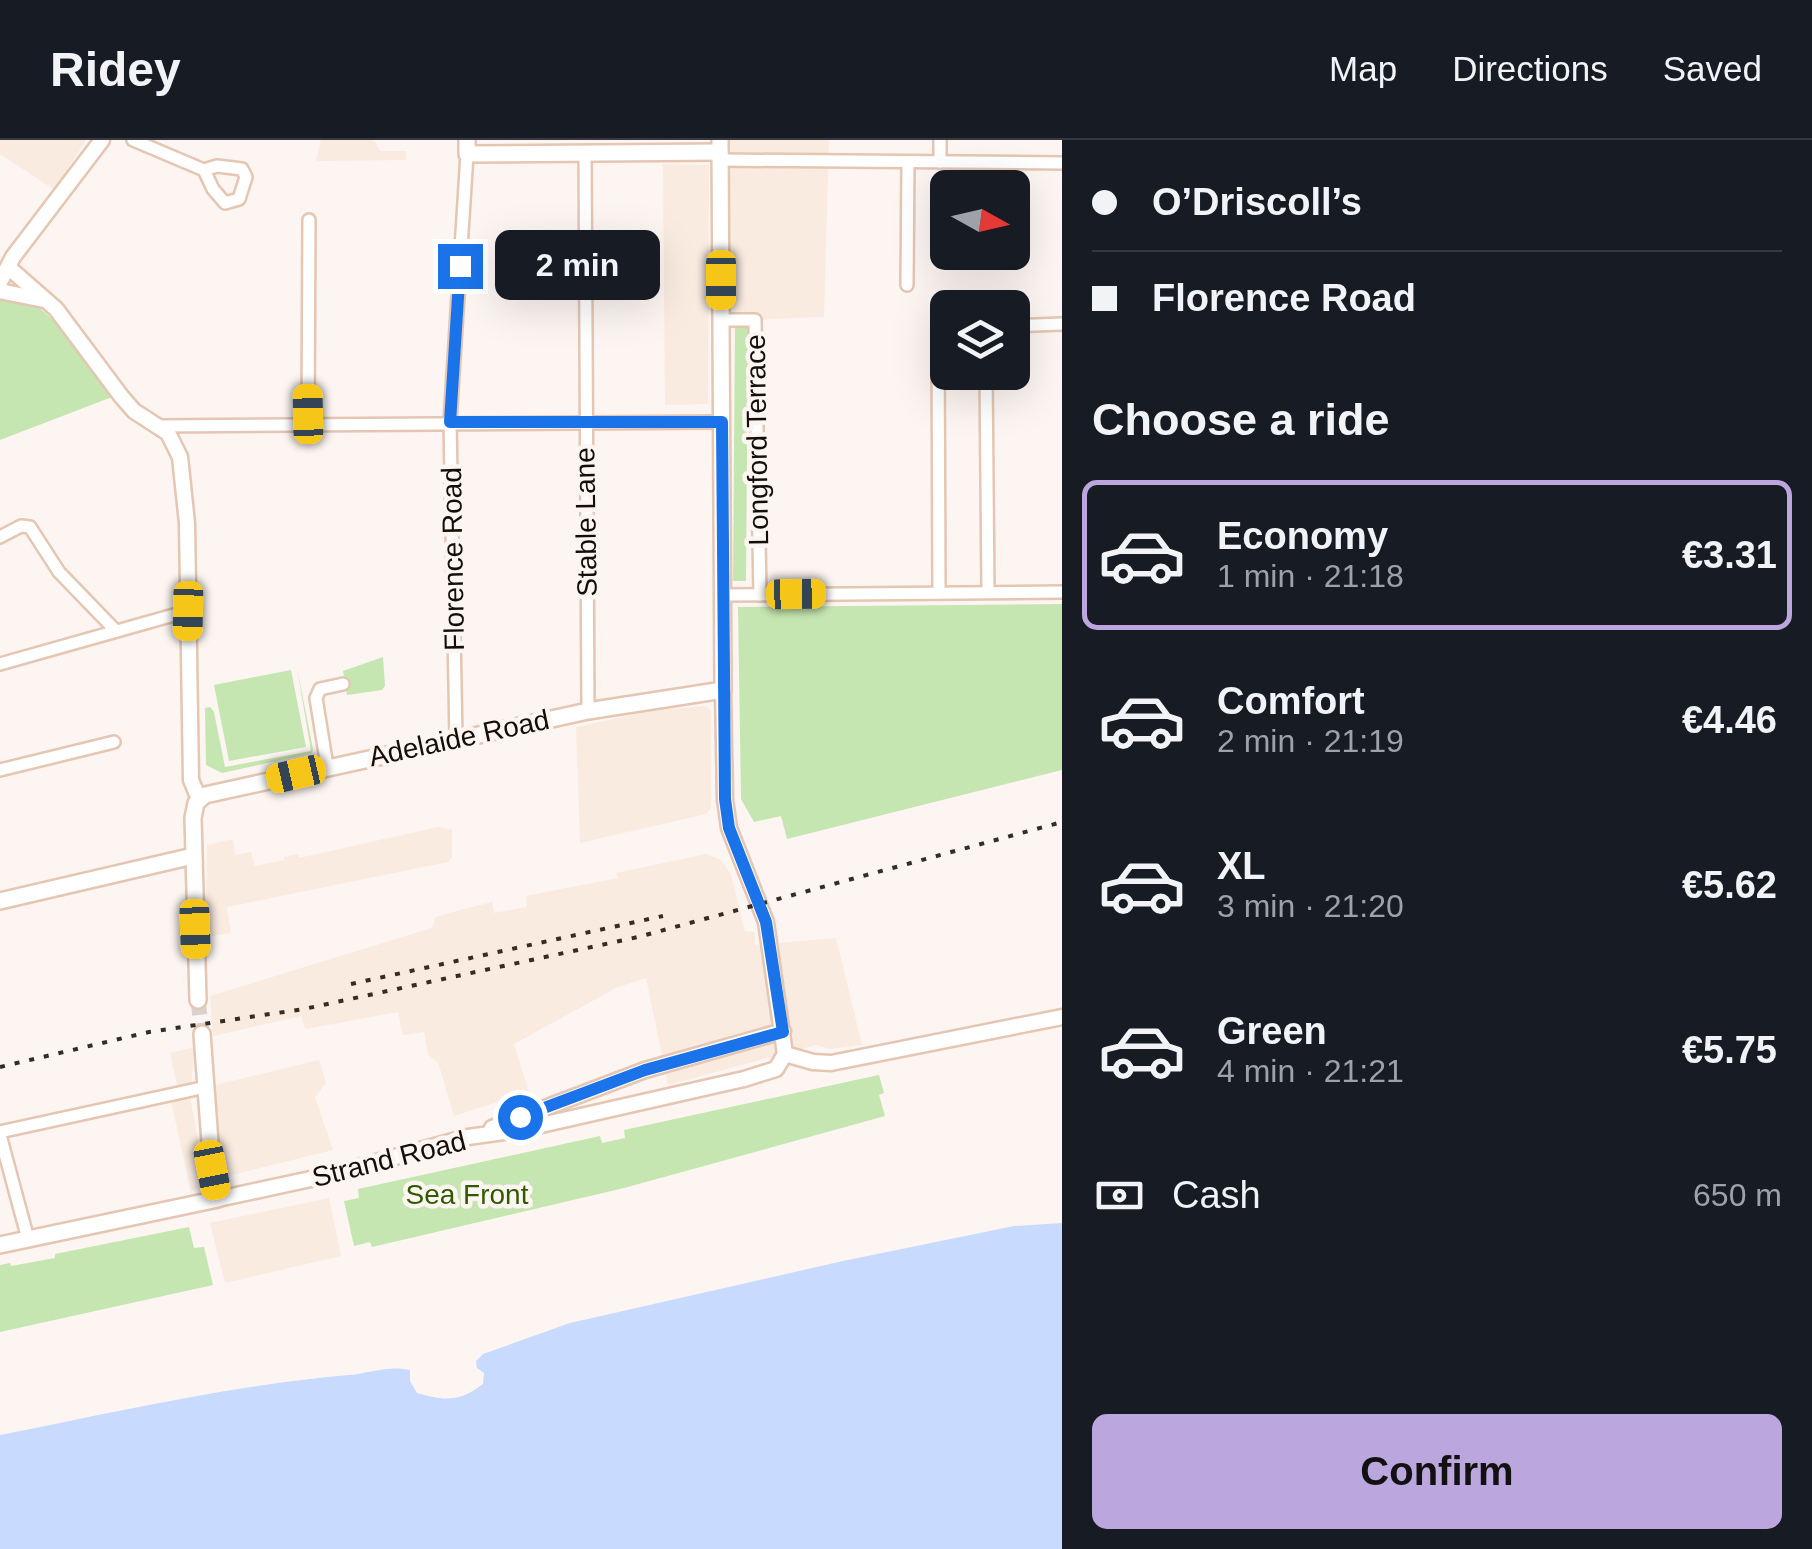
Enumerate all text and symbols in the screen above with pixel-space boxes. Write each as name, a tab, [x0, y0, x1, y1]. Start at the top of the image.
text: Ridey	[50, 43, 181, 96]
text: Map	[1329, 49, 1397, 88]
text: Directions	[1452, 49, 1608, 88]
text: Saved	[1663, 49, 1762, 88]
north arrow	[930, 170, 1030, 270]
map controls	[930, 170, 1030, 390]
text: O’Driscoll’s	[1152, 181, 1362, 223]
callout: 2 min	[495, 231, 660, 301]
route end	[438, 244, 483, 289]
text: 2 min	[536, 247, 619, 283]
car	[706, 250, 736, 310]
text: Florence Road	[1152, 277, 1416, 319]
button: layers	[930, 290, 1030, 390]
street label: Longford Terrace	[740, 334, 774, 546]
car	[292, 384, 324, 444]
text: Choose a ride	[1092, 394, 1390, 445]
street label: Stable Lane	[569, 447, 603, 597]
street label: Florence Road	[436, 467, 470, 651]
icon: car	[1097, 510, 1187, 600]
text: Economy	[1217, 515, 1388, 557]
text: €3.31	[1682, 534, 1777, 576]
text: 1 min · 21:18	[1217, 558, 1404, 594]
car	[766, 578, 826, 610]
car	[172, 581, 204, 641]
icon: car	[1097, 675, 1187, 765]
text: Comfort	[1217, 680, 1365, 722]
text: €4.46	[1682, 699, 1777, 741]
street label: Adelaide Road	[366, 704, 552, 772]
text: 2 min · 21:19	[1217, 723, 1404, 759]
car	[263, 753, 329, 795]
icon: car	[1097, 840, 1187, 930]
text: XL	[1217, 845, 1266, 887]
text: €5.62	[1682, 864, 1777, 906]
text: 3 min · 21:20	[1217, 888, 1404, 924]
car	[179, 898, 211, 960]
icon: car	[1097, 1005, 1187, 1095]
text: Green	[1217, 1010, 1327, 1052]
text: €5.75	[1682, 1029, 1777, 1071]
text: 4 min · 21:21	[1217, 1053, 1404, 1089]
route start	[498, 1095, 543, 1140]
street label: Strand Road	[309, 1125, 469, 1193]
car	[192, 1138, 232, 1202]
icon: cash	[1092, 1168, 1147, 1223]
text: Cash	[1172, 1174, 1261, 1216]
text: 650 m	[1693, 1177, 1782, 1213]
park label: Sea Front	[406, 1179, 529, 1210]
button: Confirm	[1092, 1414, 1782, 1529]

